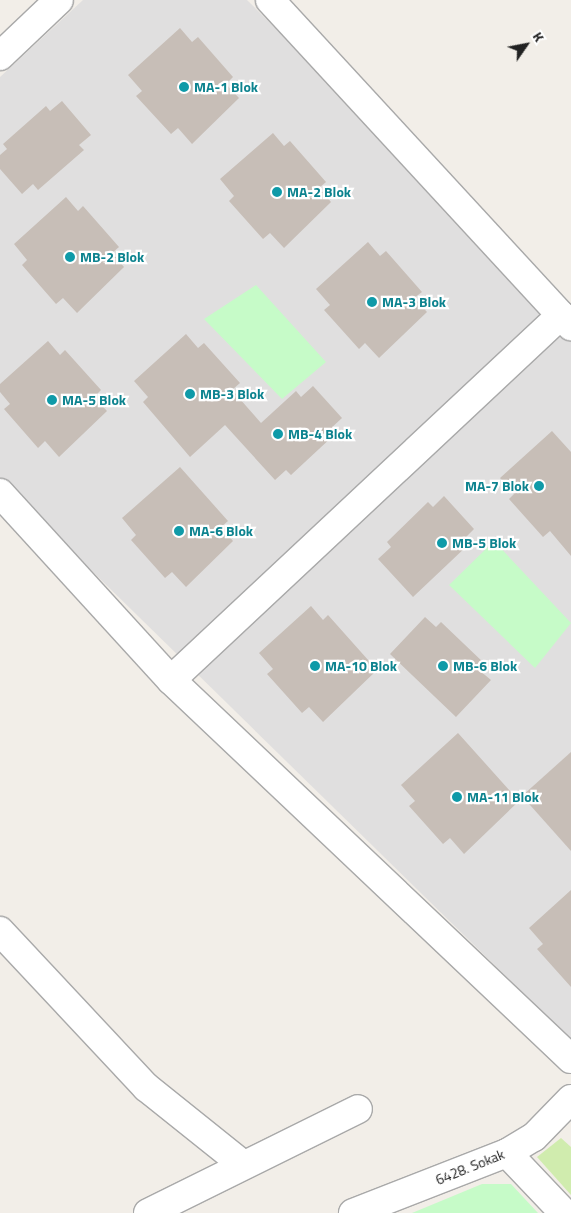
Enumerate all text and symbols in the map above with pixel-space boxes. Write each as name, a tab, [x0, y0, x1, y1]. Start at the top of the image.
north arrow	[501, 20, 551, 70]
text: K	[528, 27, 550, 46]
place label: MA-1 Blok	[194, 79, 258, 95]
marker: MA-1 Blok	[178, 81, 190, 93]
place label: MA-2 Blok	[287, 184, 351, 200]
marker: MA-2 Blok	[271, 186, 283, 198]
place label: MB-2 Blok	[80, 249, 144, 265]
marker: MB-2 Blok	[64, 251, 76, 263]
place label: MA-3 Blok	[382, 294, 446, 310]
marker: MA-3 Blok	[366, 296, 378, 308]
place label: MB-3 Blok	[200, 386, 264, 402]
marker: MB-3 Blok	[184, 388, 196, 400]
place label: MA-5 Blok	[62, 392, 126, 408]
marker: MA-5 Blok	[46, 394, 58, 406]
place label: MB-4 Blok	[288, 426, 352, 442]
marker: MB-4 Blok	[272, 428, 284, 440]
place label: MA-7 Blok	[465, 478, 529, 494]
marker: MA-7 Blok	[533, 480, 545, 492]
place label: MA-6 Blok	[189, 523, 253, 539]
marker: MA-6 Blok	[173, 525, 185, 537]
place label: MB-5 Blok	[452, 535, 516, 551]
marker: MB-5 Blok	[436, 537, 448, 549]
place label: MA-10 Blok	[325, 658, 397, 674]
place label: MB-6 Blok	[453, 658, 517, 674]
marker: MA-10 Blok	[309, 660, 321, 672]
marker: MB-6 Blok	[437, 660, 449, 672]
place label: MA-11 Blok	[467, 789, 539, 805]
marker: MA-11 Blok	[451, 791, 463, 803]
street label: 6428. Sokak	[433, 1146, 507, 1188]

